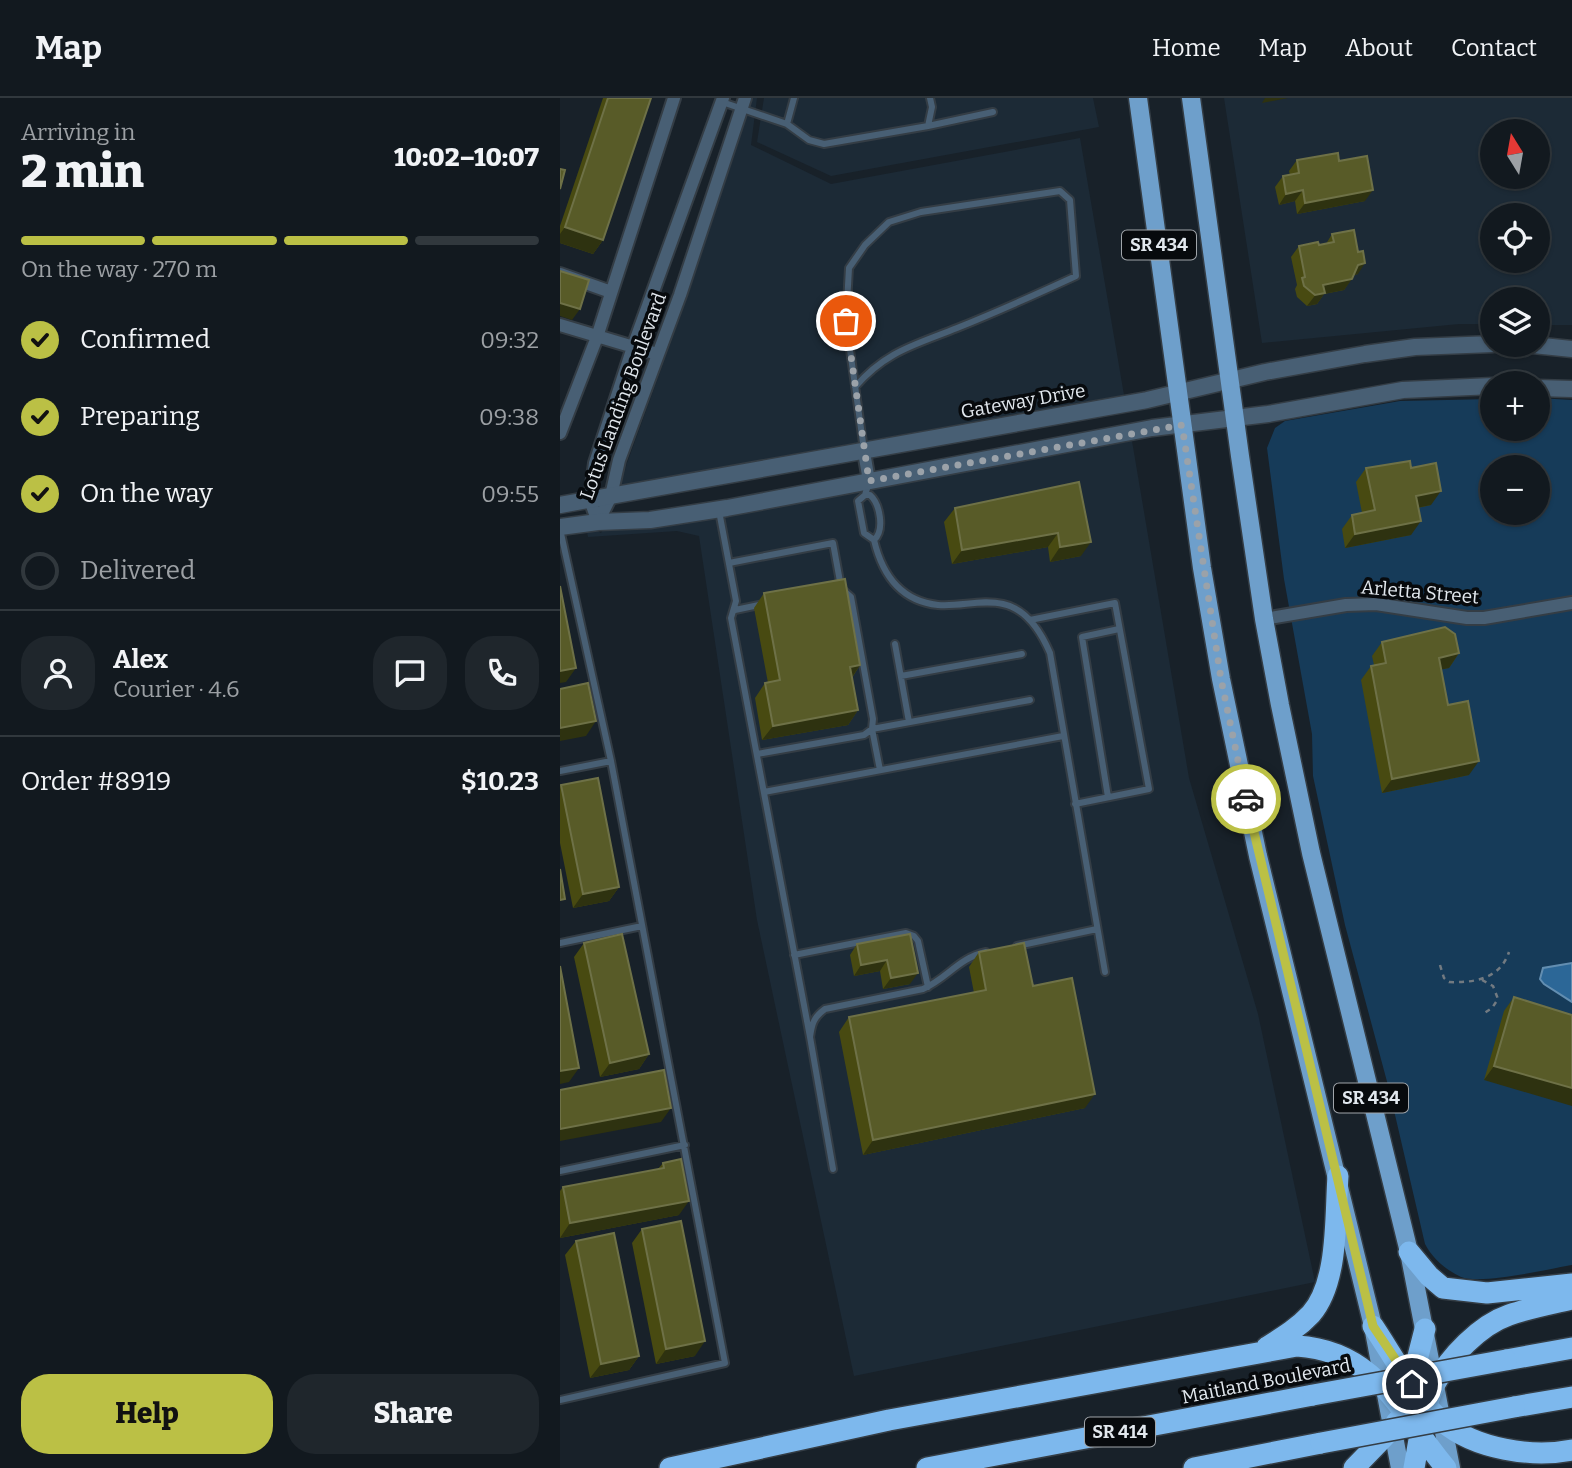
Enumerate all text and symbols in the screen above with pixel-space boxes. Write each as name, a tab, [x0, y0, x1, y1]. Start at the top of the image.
text: Map	[35, 28, 102, 68]
text: Home	[1152, 34, 1221, 62]
text: Map	[1259, 34, 1307, 62]
text: About	[1345, 34, 1413, 62]
text: Contact	[1451, 34, 1537, 62]
text: Arriving in	[21, 118, 135, 146]
north arrow	[1480, 119, 1550, 189]
map controls	[1480, 119, 1550, 525]
text: 10:02–10:07	[394, 142, 539, 173]
text: 2 min	[21, 144, 144, 199]
button: locate	[1480, 203, 1550, 273]
road number: SR 434	[1122, 230, 1196, 260]
text: On the way · 270 m	[21, 255, 217, 283]
button: layers	[1480, 287, 1550, 357]
street label: Lotus Landing Boulevard	[575, 290, 671, 502]
pin	[816, 291, 876, 351]
icon: bag	[827, 302, 865, 340]
icon: check	[21, 321, 59, 359]
text: Confirmed	[80, 324, 210, 355]
text: 09:32	[480, 326, 539, 354]
button: +	[1480, 371, 1550, 441]
street label: Gateway Drive	[959, 379, 1087, 423]
icon: check	[21, 398, 59, 436]
text: Preparing	[80, 401, 200, 432]
text: 09:38	[479, 403, 539, 431]
button: −	[1480, 455, 1550, 525]
icon: check	[21, 475, 59, 513]
text: On the way	[80, 478, 213, 509]
text: 09:55	[481, 480, 539, 508]
text: Delivered	[80, 555, 195, 586]
street label: Arletta Street	[1360, 575, 1480, 609]
button: person	[21, 636, 95, 710]
button: chat	[373, 636, 447, 710]
button: phone	[465, 636, 539, 710]
text: Alex	[113, 644, 168, 675]
text: Courier · 4.6	[113, 675, 240, 703]
courier	[1211, 764, 1281, 834]
text: Order #8919	[21, 766, 171, 797]
text: $10.23	[461, 766, 539, 797]
icon: car	[1227, 780, 1265, 818]
road number: SR 434	[1334, 1084, 1408, 1113]
street label: Maitland Boulevard	[1180, 1353, 1352, 1409]
pin	[1382, 1354, 1442, 1414]
icon: home	[1393, 1365, 1431, 1403]
button: Help	[21, 1374, 273, 1454]
button: Share	[287, 1374, 539, 1454]
road number: SR 414	[1085, 1418, 1155, 1447]

